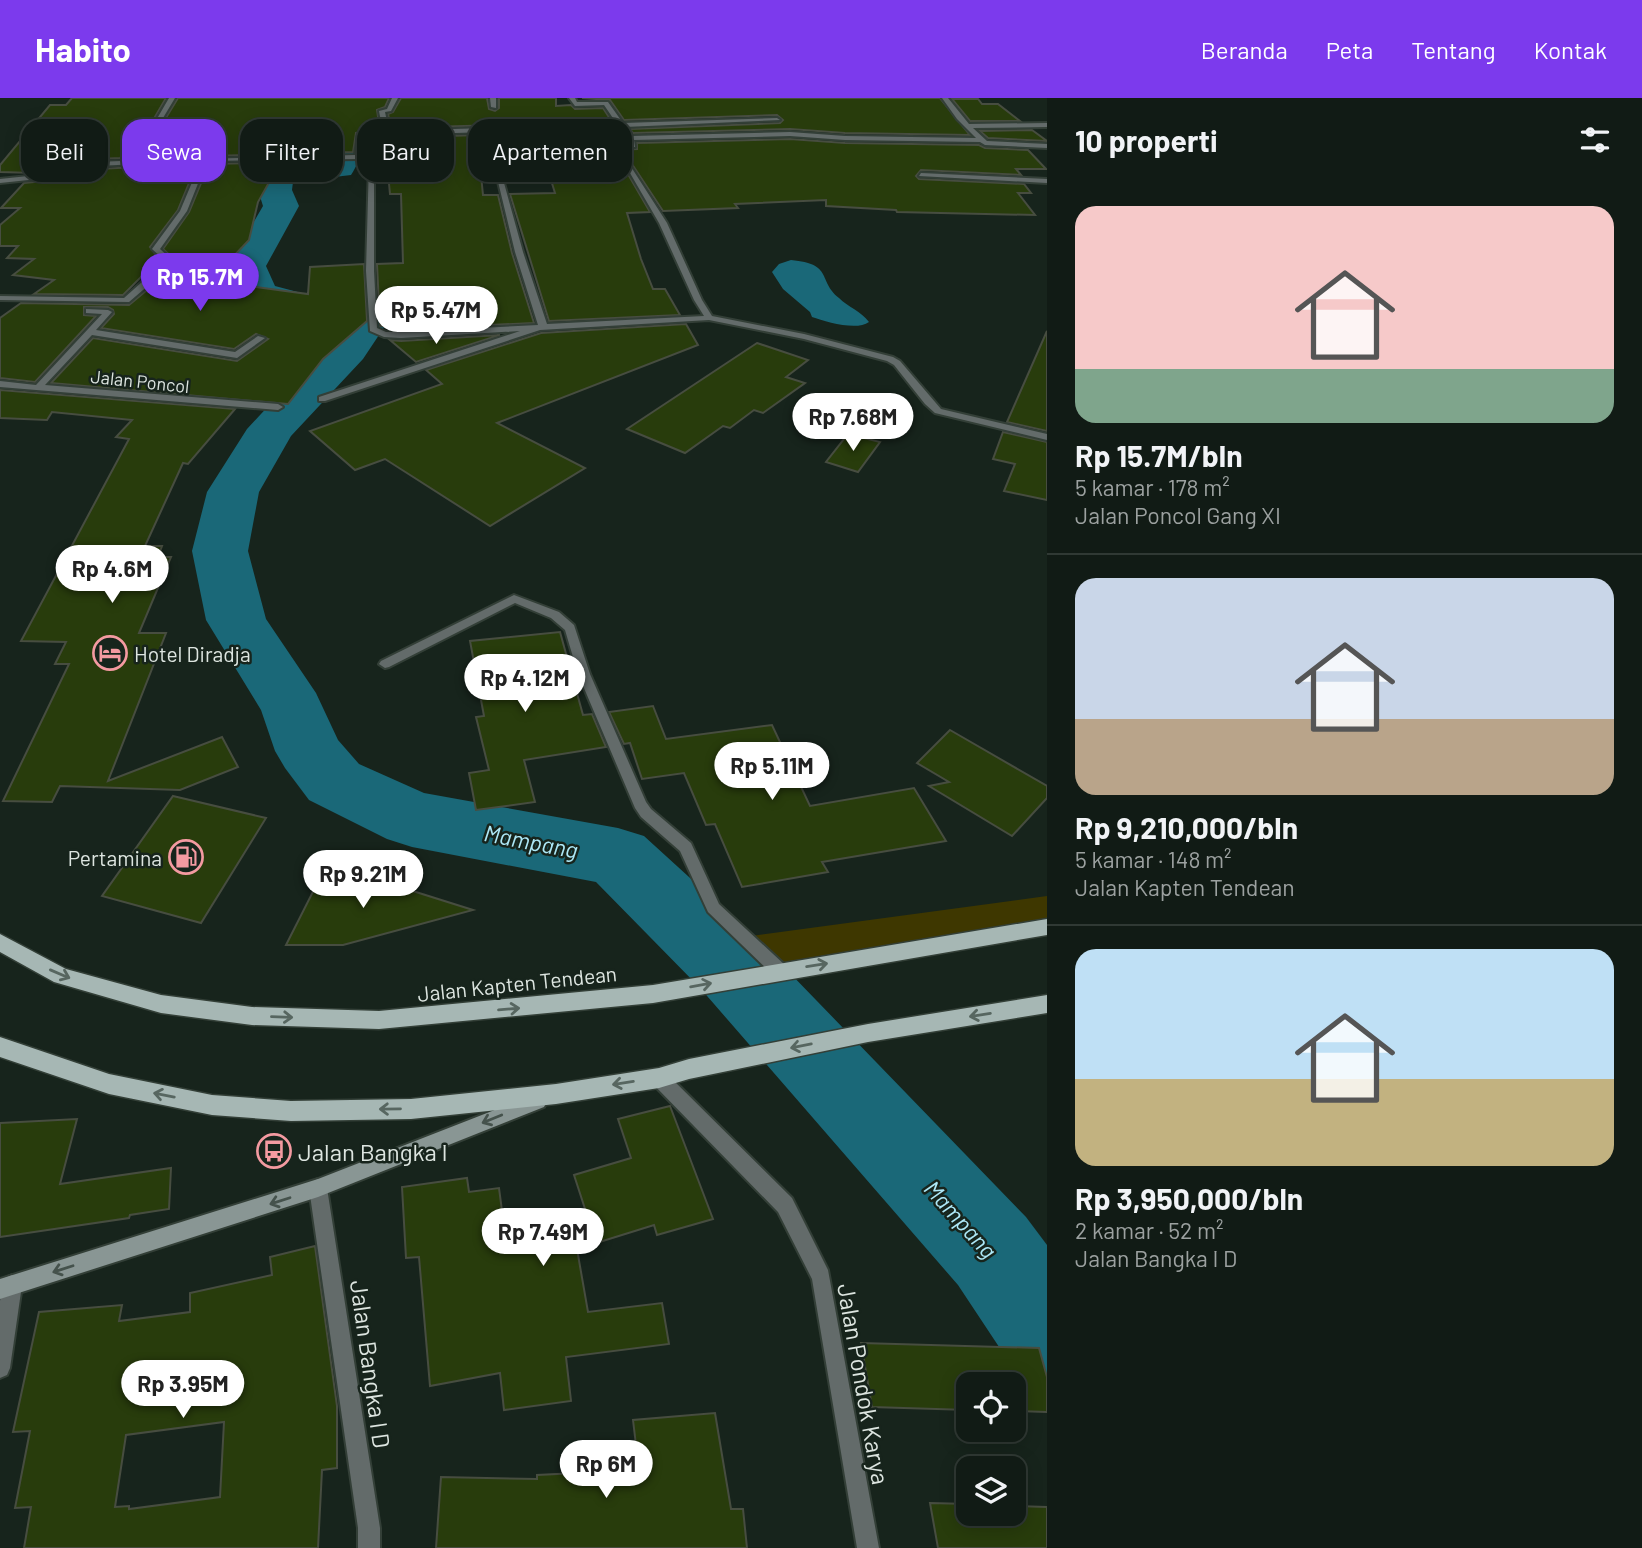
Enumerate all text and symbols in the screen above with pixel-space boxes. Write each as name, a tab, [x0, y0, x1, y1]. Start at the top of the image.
text: Habito	[35, 29, 131, 69]
text: Beranda	[1201, 35, 1288, 64]
text: Peta	[1326, 35, 1373, 64]
text: Tentang	[1411, 35, 1496, 64]
text: Kontak	[1534, 35, 1607, 64]
chip: Beli	[21, 119, 108, 182]
chip: Sewa	[122, 119, 226, 182]
chip: Filter	[240, 119, 343, 182]
chip: Baru	[357, 119, 454, 182]
chip: Apartemen	[468, 119, 632, 182]
icon: filters	[1576, 121, 1614, 159]
text: 10 properti	[1075, 122, 1218, 158]
icon: home	[1282, 252, 1408, 378]
pin: Rp 15.7M	[128, 254, 272, 313]
text: Rp 15.7M	[157, 262, 243, 290]
pin: Rp 5.47M	[364, 286, 508, 346]
text: Rp 5.47M	[391, 295, 481, 323]
street label: Jalan Poncol	[90, 365, 190, 397]
pin: Rp 7.68M	[781, 394, 925, 453]
text: Rp 7.68M	[808, 402, 898, 430]
text: Rp 15.7M/bln	[1075, 437, 1243, 473]
text: 5 kamar · 178 m²	[1075, 473, 1230, 501]
text: Jalan Poncol Gang XI	[1075, 501, 1281, 529]
pin: Rp 4.6M	[47, 546, 177, 605]
text: Rp 4.6M	[72, 554, 152, 582]
icon: home	[1282, 624, 1408, 750]
hotel icon: Hotel Diradja	[91, 634, 129, 672]
place label: Hotel Diradja	[134, 641, 251, 666]
pin: Rp 4.12M	[453, 654, 597, 714]
text: Rp 4.12M	[480, 663, 570, 691]
pin: Rp 5.11M	[700, 742, 844, 802]
text: Rp 5.11M	[730, 751, 814, 779]
text: Rp 9,210,000/bln	[1075, 809, 1298, 845]
water label: Mampang	[482, 818, 580, 864]
fuel station icon: Pertamina	[167, 838, 205, 876]
place label: Pertamina	[68, 845, 162, 870]
text: 5 kamar · 148 m²	[1075, 845, 1232, 873]
pin: Rp 9.21M	[291, 850, 435, 910]
text: Rp 9.21M	[319, 859, 407, 887]
text: Jalan Kapten Tendean	[1075, 873, 1295, 901]
one-way arrow	[805, 958, 828, 971]
street label: Jalan Kapten Tendean	[416, 960, 618, 1006]
one-way arrow	[49, 968, 70, 981]
one-way arrow	[689, 978, 712, 991]
icon: home	[1282, 995, 1408, 1121]
one-way arrow	[497, 1002, 520, 1015]
one-way arrow	[969, 1009, 992, 1022]
one-way arrow	[270, 1010, 293, 1023]
one-way arrow	[790, 1040, 813, 1054]
one-way arrow	[612, 1077, 635, 1090]
one-way arrow	[153, 1088, 176, 1102]
one-way arrow	[379, 1103, 402, 1116]
one-way arrow	[482, 1114, 504, 1127]
bus stop icon: Jalan Bangka I	[255, 1132, 293, 1170]
place label: Jalan Bangka I	[298, 1137, 448, 1166]
water label: Mampang	[919, 1174, 1003, 1264]
text: Rp 3,950,000/bln	[1075, 1180, 1303, 1216]
one-way arrow	[269, 1195, 291, 1208]
pin: Rp 7.49M	[471, 1208, 615, 1268]
text: 2 kamar · 52 m²	[1075, 1216, 1223, 1244]
text: Rp 7.49M	[498, 1217, 588, 1245]
text: Jalan Bangka I D	[1075, 1244, 1237, 1272]
one-way arrow	[52, 1264, 74, 1277]
street label: Jalan Bangka I D	[345, 1278, 397, 1450]
street label: Jalan Pondok Karya	[832, 1281, 896, 1487]
pin: Rp 3.95M	[111, 1360, 255, 1420]
text: Rp 3.95M	[137, 1369, 229, 1397]
map controls	[956, 1372, 1026, 1526]
button: locate	[956, 1372, 1026, 1442]
pin: Rp 6M	[557, 1440, 655, 1500]
text: Rp 6M	[576, 1449, 636, 1477]
button: layers	[956, 1456, 1026, 1526]

